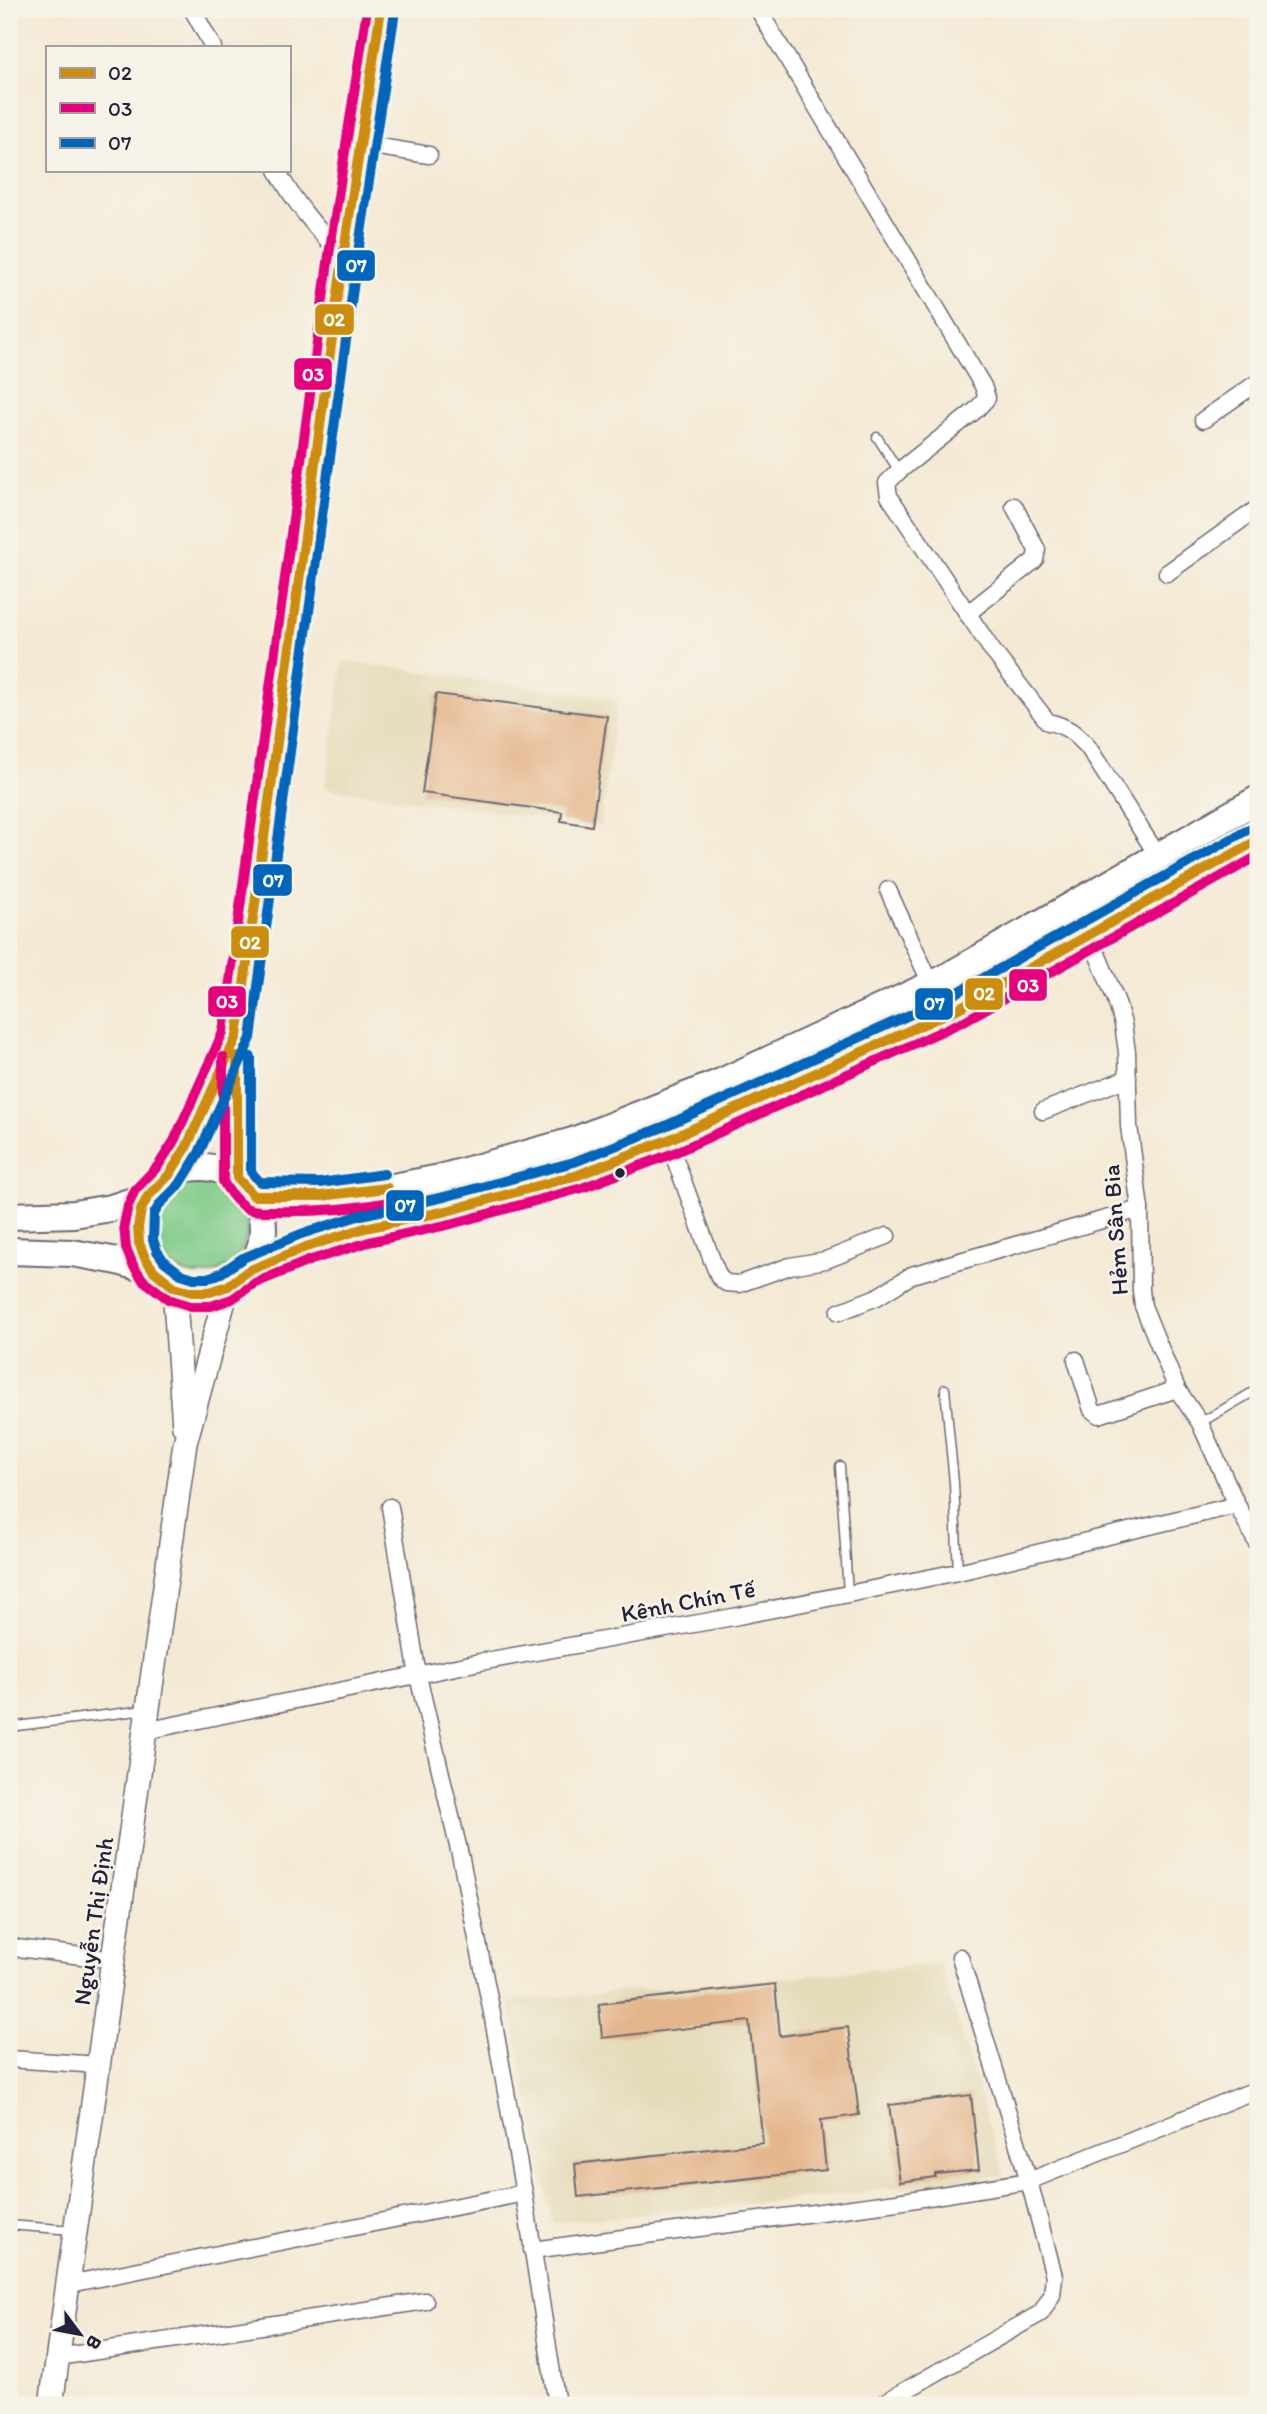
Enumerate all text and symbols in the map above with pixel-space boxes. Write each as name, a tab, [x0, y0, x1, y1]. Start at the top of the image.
legend	[46, 46, 290, 172]
text: 02	[108, 60, 132, 85]
text: 03	[108, 96, 132, 121]
text: 07	[108, 130, 131, 155]
line badge: 07	[336, 249, 376, 282]
text: 07	[345, 254, 367, 277]
line badge: 02	[314, 303, 355, 336]
text: 02	[323, 308, 345, 331]
line badge: 03	[293, 357, 333, 391]
text: 03	[302, 363, 324, 386]
line badge: 07	[252, 863, 293, 897]
text: 07	[262, 869, 284, 892]
line badge: 02	[230, 925, 270, 959]
text: 02	[239, 931, 261, 954]
line badge: 03	[1008, 968, 1048, 1002]
text: 03	[1017, 974, 1039, 997]
line badge: 02	[964, 977, 1004, 1011]
text: 02	[973, 982, 995, 1005]
line badge: 03	[207, 985, 247, 1018]
line badge: 07	[914, 987, 954, 1021]
text: 03	[216, 990, 238, 1013]
text: 07	[923, 992, 945, 1015]
street label: Hẻm Sân Bia	[1096, 1163, 1134, 1296]
unlabelled marker	[613, 1166, 627, 1180]
line badge: 07	[385, 1189, 425, 1222]
text: 07	[394, 1194, 416, 1217]
street label: Kênh Chín Tế	[618, 1574, 758, 1628]
street label: Nguyễn Thị Định	[67, 1835, 119, 2007]
north arrow	[46, 2298, 116, 2368]
text: B	[81, 2331, 107, 2354]

